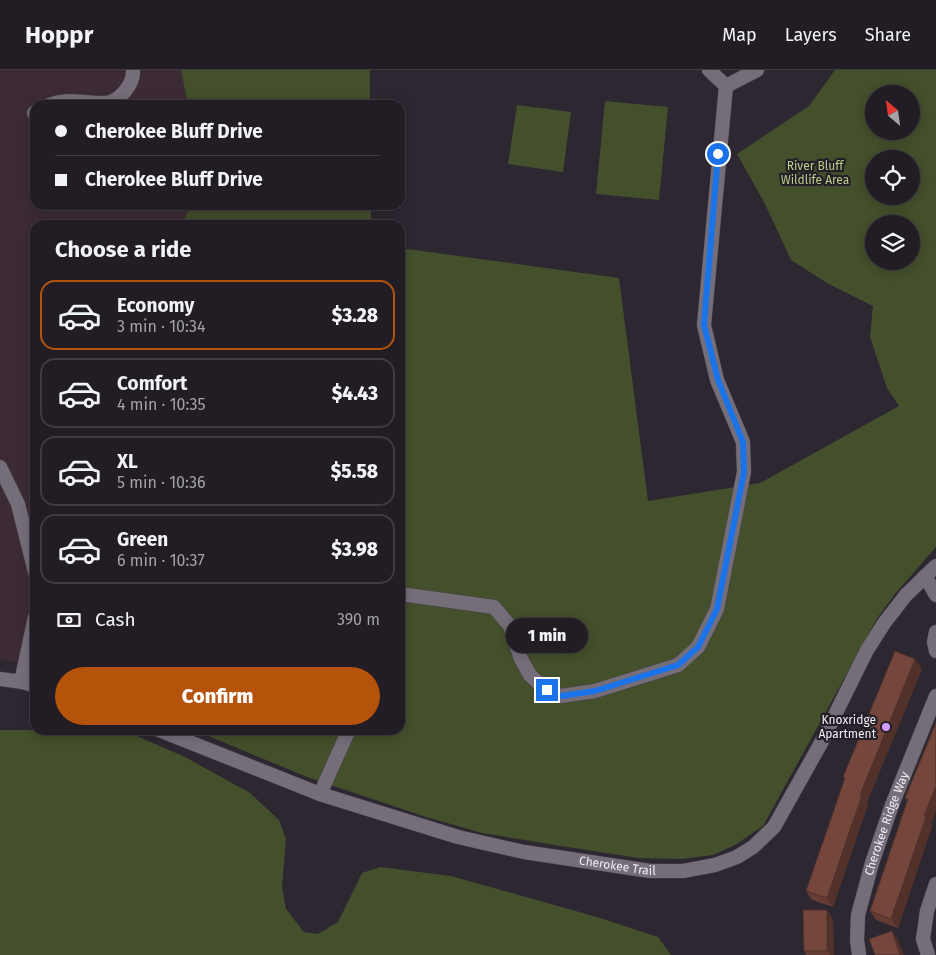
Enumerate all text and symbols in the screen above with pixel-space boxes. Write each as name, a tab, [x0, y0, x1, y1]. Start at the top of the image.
text: Hoppr	[25, 21, 93, 49]
text: Map	[722, 24, 757, 46]
text: Layers	[785, 24, 837, 46]
text: Share	[865, 24, 911, 46]
north arrow	[865, 85, 920, 140]
map controls	[865, 85, 920, 270]
text: Cherokee Bluff Drive	[85, 120, 263, 143]
route start	[707, 143, 729, 165]
button: locate	[865, 150, 920, 205]
park label: River Bluff Wildlife Area	[781, 159, 849, 187]
text: Cherokee Bluff Drive	[85, 168, 263, 191]
button: layers	[865, 215, 920, 270]
text: Choose a ride	[55, 236, 191, 263]
icon: car	[57, 293, 102, 338]
text: Economy	[117, 294, 194, 317]
text: $3.28	[332, 304, 378, 327]
text: 3 min · 10:34	[117, 317, 205, 336]
icon: car	[57, 371, 102, 416]
text: Comfort	[117, 372, 187, 395]
text: $4.43	[332, 382, 378, 405]
text: 4 min · 10:35	[117, 395, 206, 414]
icon: car	[57, 449, 102, 494]
text: XL	[117, 450, 138, 473]
text: $5.58	[331, 460, 378, 483]
text: 5 min · 10:36	[117, 473, 206, 492]
icon: car	[57, 527, 102, 572]
text: Green	[117, 528, 168, 551]
text: $3.98	[331, 538, 378, 561]
text: 6 min · 10:37	[117, 551, 205, 570]
icon: cash	[55, 606, 83, 634]
text: Cash	[95, 608, 136, 631]
text: 390 m	[337, 610, 380, 629]
callout: 1 min	[506, 618, 588, 652]
text: 1 min	[528, 626, 566, 645]
button: Confirm	[55, 667, 380, 725]
route end	[536, 679, 558, 701]
place label: Knoxridge Apartment	[818, 713, 877, 741]
marker: Knoxridge Apartment	[880, 721, 892, 733]
street label: Cherokee Ridge Way	[862, 770, 912, 877]
street label: Cherokee Trail	[578, 853, 656, 878]

